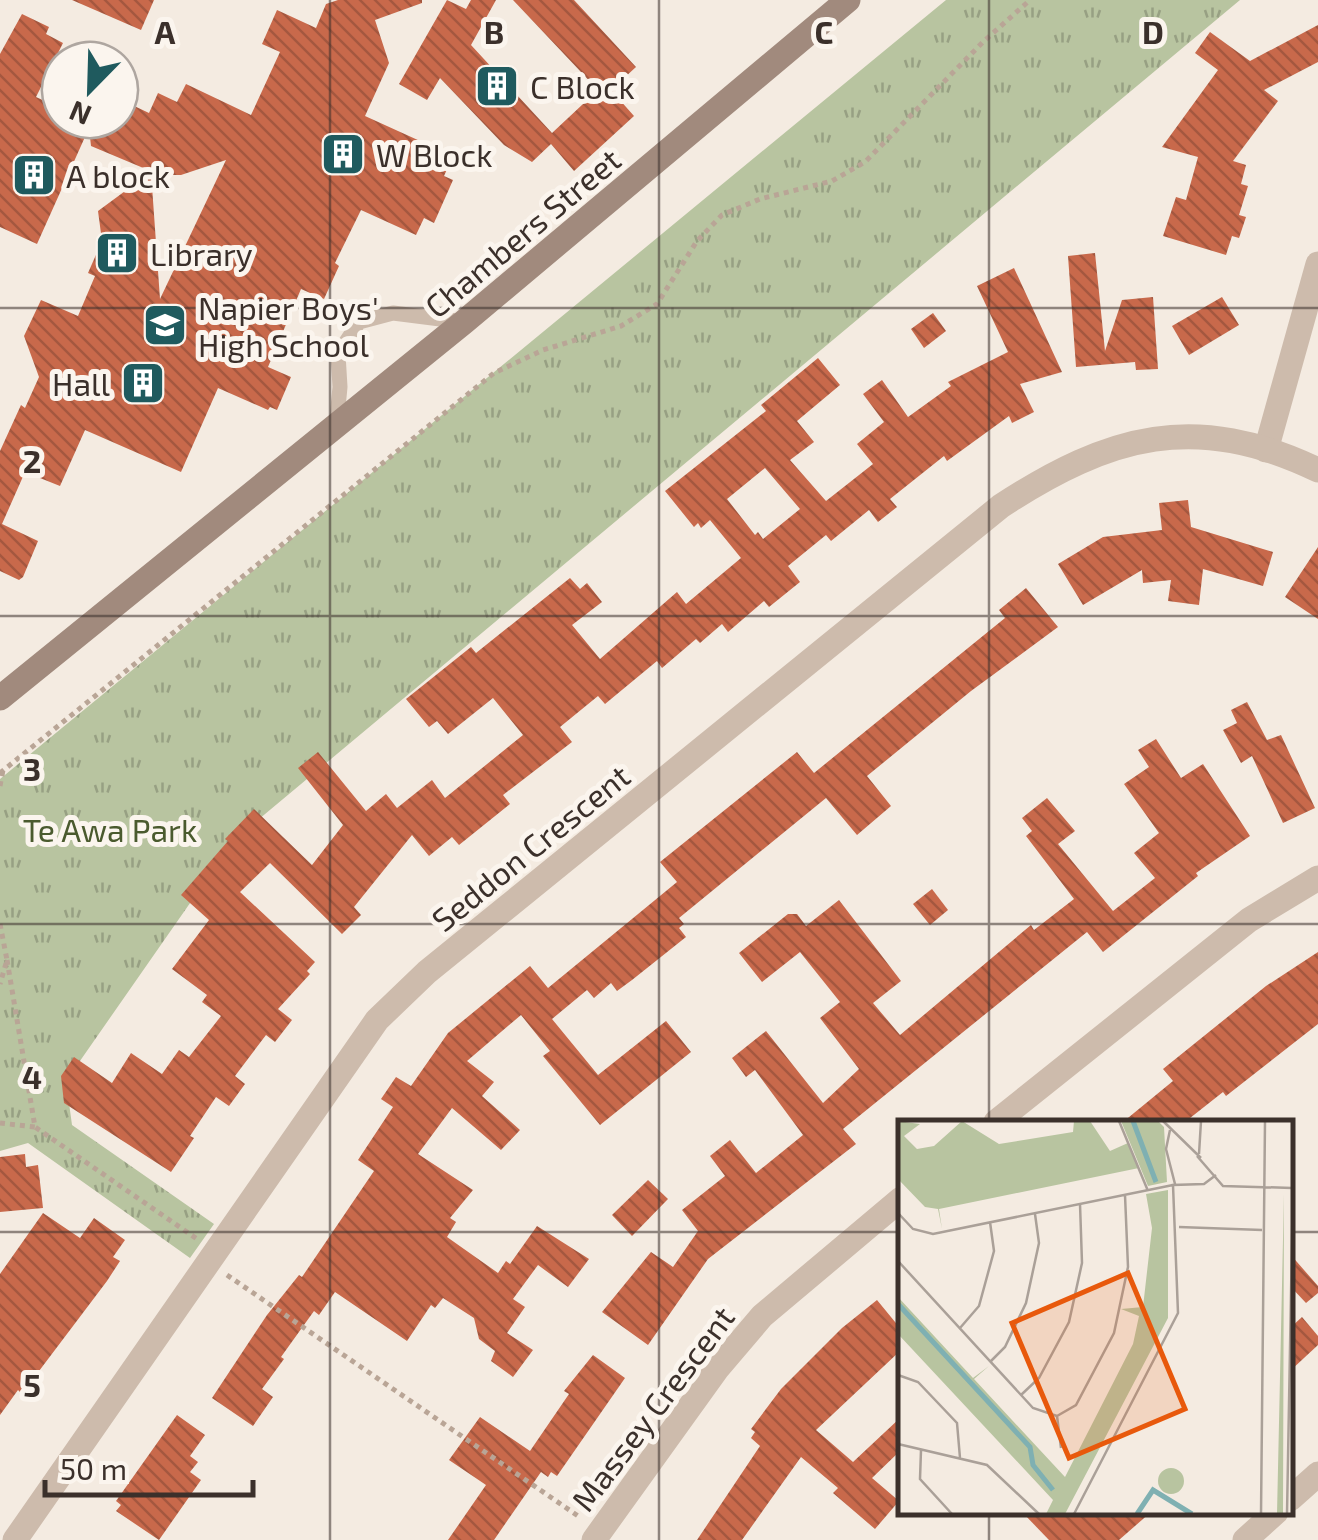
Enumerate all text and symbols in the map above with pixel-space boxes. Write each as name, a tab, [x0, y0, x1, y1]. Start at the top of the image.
text: A	[155, 12, 176, 50]
text: B	[484, 12, 504, 50]
text: C	[815, 12, 833, 50]
text: D	[1142, 12, 1164, 50]
north arrow	[40, 40, 140, 140]
building icon: C Block	[474, 63, 520, 109]
place label: C Block	[530, 67, 635, 105]
text: N	[64, 94, 96, 134]
building icon: W Block	[320, 131, 366, 177]
place label: W Block	[376, 135, 492, 173]
street label: Chambers Street	[417, 139, 627, 325]
building icon: A block	[11, 152, 57, 198]
place label: A block	[66, 156, 170, 194]
building icon: Library	[94, 230, 140, 276]
place label: Library	[150, 234, 253, 272]
place label: Napier Boys' High School	[198, 288, 379, 363]
school or university icon: Napier Boys' High School	[142, 302, 188, 348]
building icon: Hall	[120, 360, 166, 406]
place label: Hall	[52, 364, 110, 402]
text: 2	[23, 441, 41, 479]
text: 3	[23, 749, 41, 787]
street label: Seddon Crescent	[424, 756, 636, 938]
park label: Te Awa Park	[23, 810, 197, 848]
text: 4	[22, 1057, 42, 1095]
inset map	[898, 1120, 1293, 1515]
street label: Massey Crescent	[563, 1298, 741, 1518]
text: 5	[23, 1365, 41, 1403]
scale bar	[45, 1435, 252, 1497]
text: 50 m	[60, 1450, 127, 1486]

